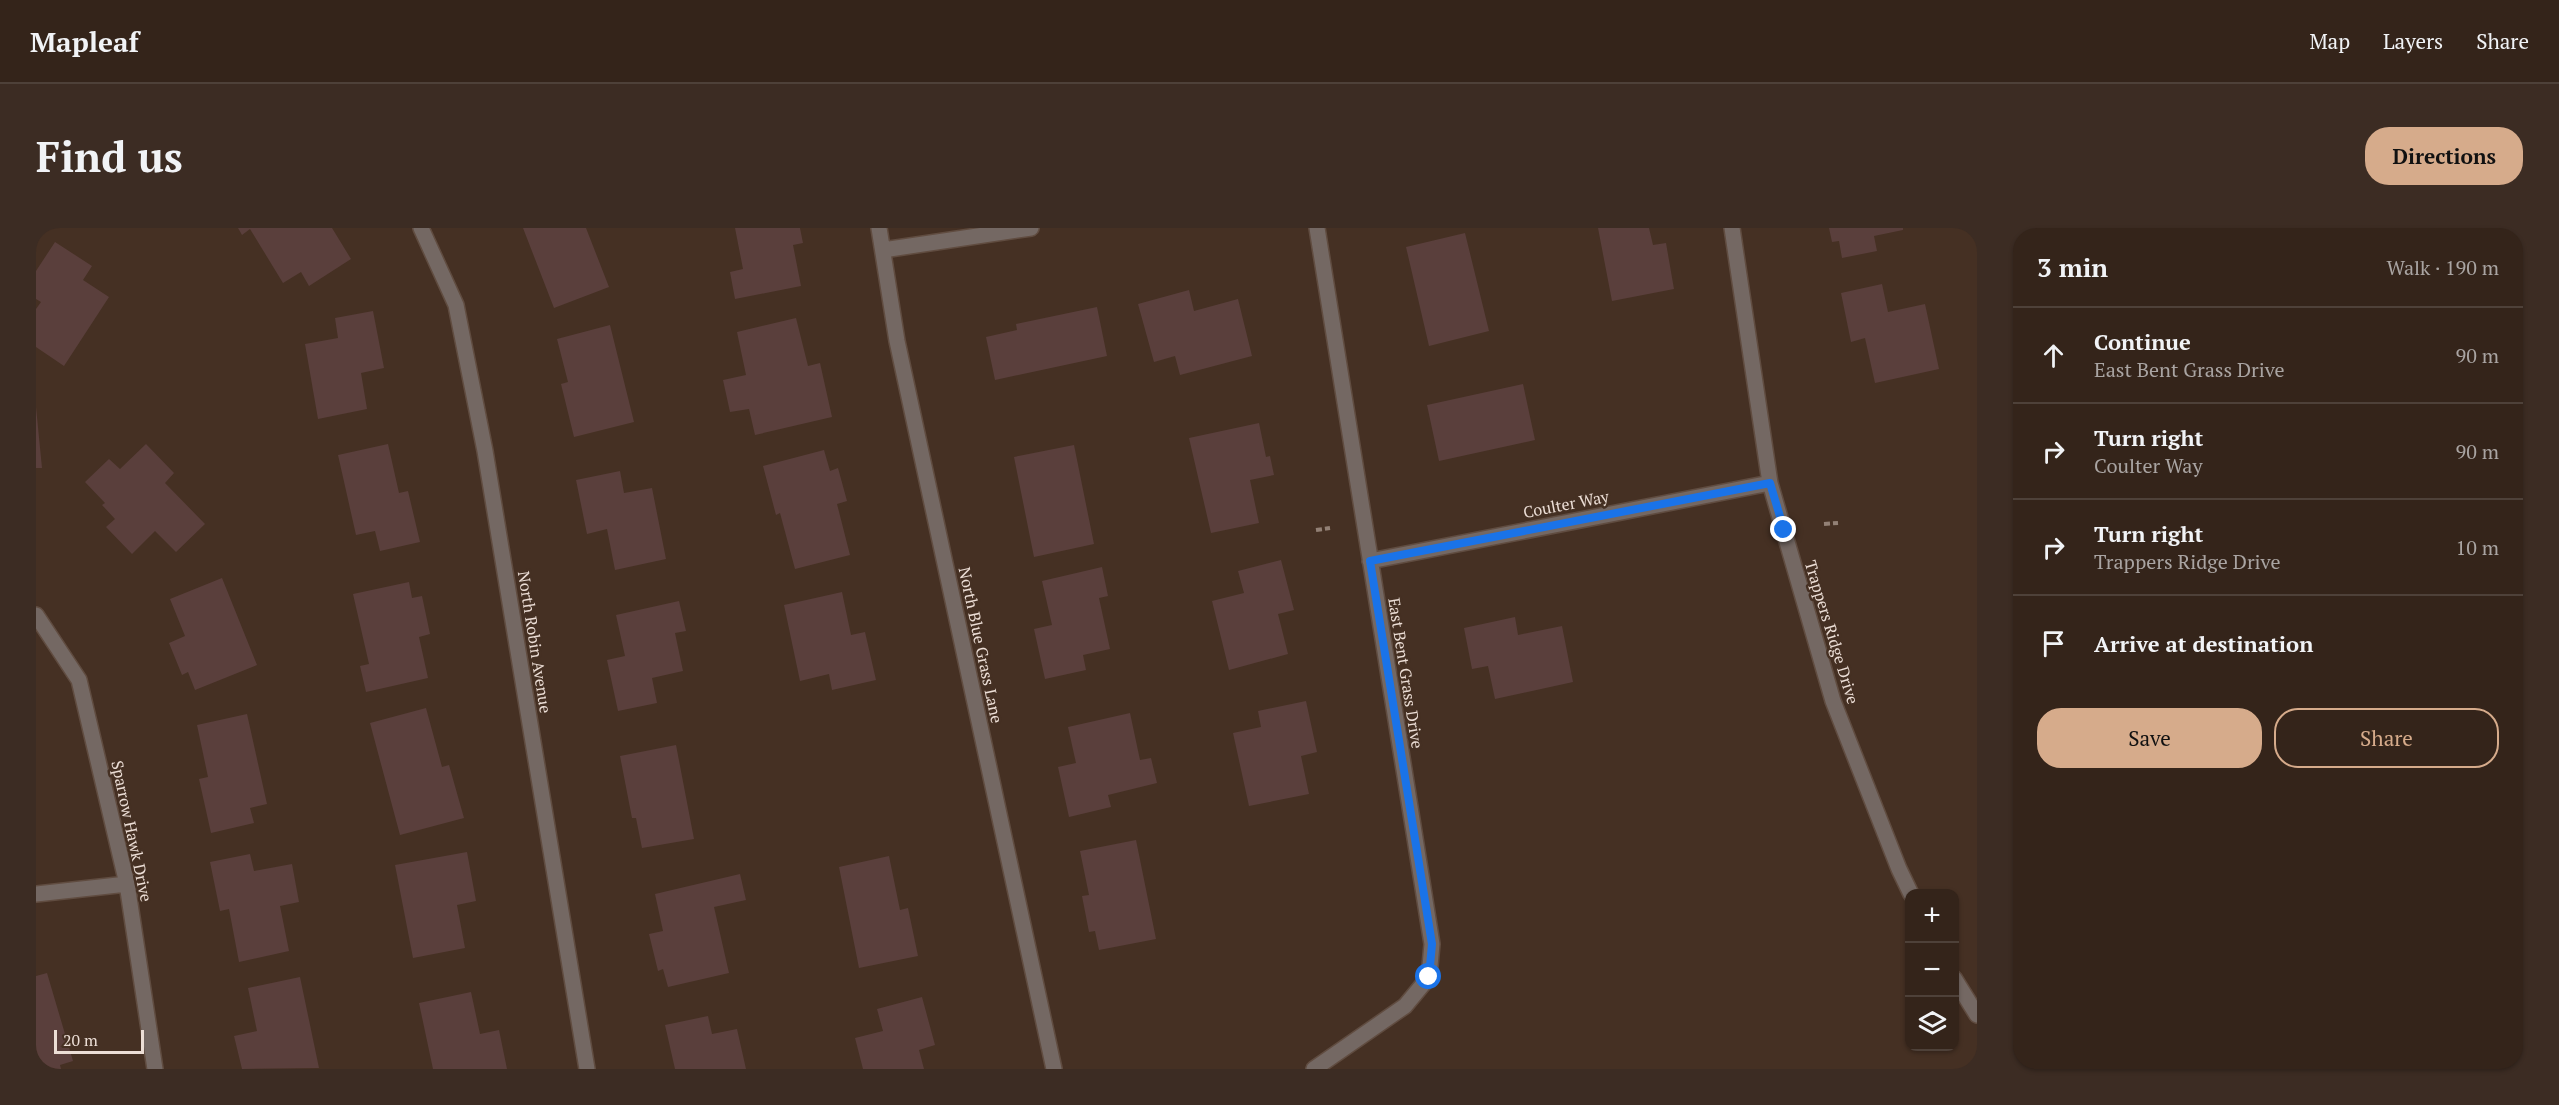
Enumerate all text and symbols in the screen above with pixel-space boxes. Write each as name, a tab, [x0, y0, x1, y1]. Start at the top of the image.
text: Mapleaf	[30, 23, 139, 60]
text: Map	[2309, 27, 2350, 55]
text: Layers	[2383, 27, 2443, 55]
text: Share	[2476, 27, 2529, 55]
button: Directions	[2365, 127, 2523, 185]
text: Find us	[36, 128, 183, 184]
text: 3 min	[2037, 250, 2108, 284]
text: Walk · 190 m	[2387, 254, 2499, 281]
text: Continue	[2094, 327, 2191, 356]
icon: ahead	[2037, 339, 2070, 372]
text: 90 m	[2456, 342, 2499, 369]
text: East Bent Grass Drive	[2094, 356, 2285, 383]
text: Turn right	[2094, 423, 2203, 452]
icon: right	[2037, 435, 2070, 468]
text: 90 m	[2456, 438, 2499, 465]
text: Coulter Way	[2094, 452, 2203, 479]
street label: Coulter Way	[1521, 485, 1612, 523]
route end	[1770, 516, 1796, 542]
text: Turn right	[2094, 519, 2203, 548]
icon: right	[2037, 531, 2070, 564]
text: 10 m	[2456, 534, 2499, 561]
text: Trappers Ridge Drive	[2094, 548, 2280, 575]
street label: Trappers Ridge Drive	[1800, 557, 1864, 707]
street label: North Blue Grass Lane	[954, 565, 1008, 725]
street label: North Robin Avenue	[513, 569, 557, 715]
street label: East Bent Grass Drive	[1383, 596, 1429, 750]
icon: arrive	[2037, 627, 2070, 660]
text: Arrive at destination	[2094, 629, 2313, 658]
button: Save	[2037, 708, 2262, 768]
button: Share	[2274, 708, 2499, 768]
street label: Sparrow Hawk Drive	[106, 758, 158, 904]
map controls	[1905, 889, 1959, 1051]
button: +	[1905, 889, 1959, 943]
button: −	[1905, 943, 1959, 997]
route start	[1415, 963, 1441, 989]
button: layers	[1905, 997, 1959, 1051]
scale bar	[54, 1027, 144, 1054]
text: 20 m	[63, 1029, 98, 1051]

